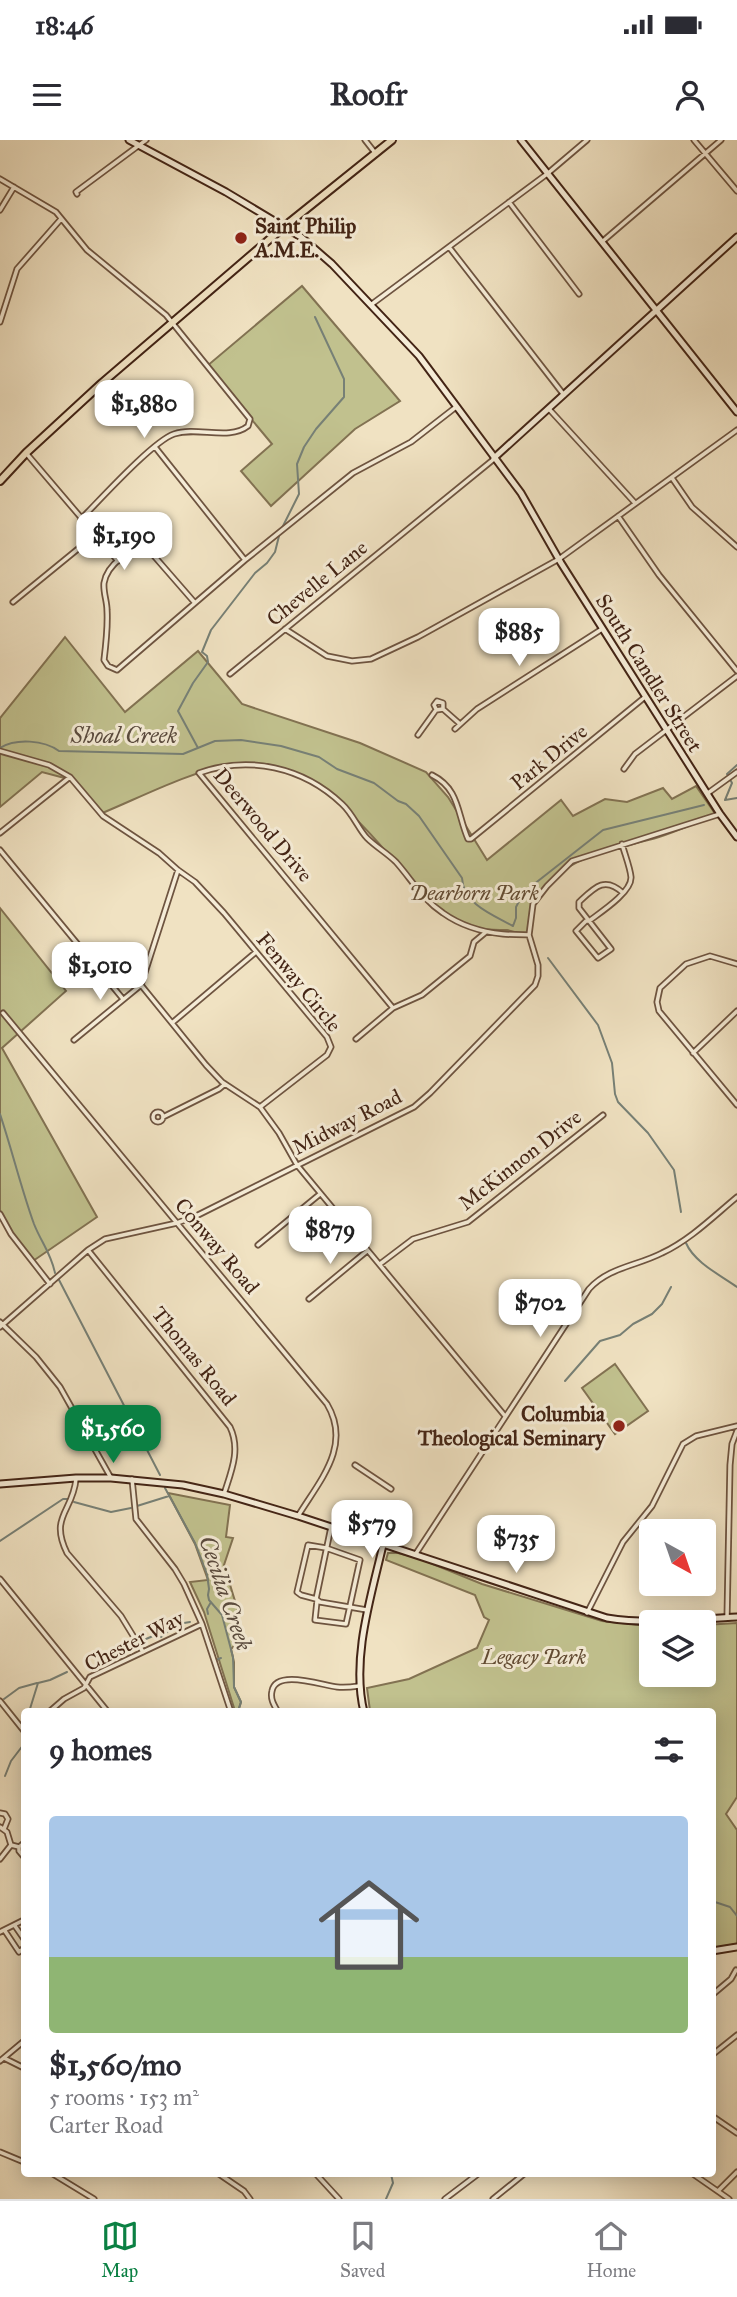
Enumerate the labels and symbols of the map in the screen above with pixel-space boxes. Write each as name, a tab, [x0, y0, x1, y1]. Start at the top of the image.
place label: Saint Philip A.M.E.	[253, 213, 357, 263]
marker: Saint Philip A.M.E.	[233, 230, 249, 246]
pin: $1,880	[87, 380, 201, 440]
pin: $1,190	[67, 512, 181, 572]
street label: Chevelle Lane	[261, 534, 373, 632]
street label: South Candler Street	[590, 589, 708, 757]
pin: $885	[478, 608, 560, 668]
street label: Park Drive	[505, 718, 593, 796]
water label: Shoal Creek	[70, 721, 177, 749]
street label: Deerwood Drive	[208, 763, 318, 887]
park label: Dearborn Park	[409, 880, 539, 906]
street label: Fenway Circle	[251, 927, 347, 1037]
pin: $1,010	[43, 942, 157, 1002]
street label: Midway Road	[288, 1083, 406, 1161]
street label: McKinnon Drive	[453, 1104, 587, 1216]
street label: Conway Road	[169, 1193, 265, 1300]
pin: $879	[289, 1206, 371, 1266]
pin: $702	[499, 1280, 581, 1339]
street label: Thomas Road	[146, 1301, 242, 1411]
place label: Columbia Theological Seminary	[417, 1401, 606, 1451]
pin: $1,560	[56, 1406, 170, 1465]
marker: Columbia Theological Seminary	[611, 1418, 627, 1434]
pin: $579	[331, 1500, 413, 1560]
pin: $735	[475, 1516, 557, 1575]
north arrow	[639, 1519, 716, 1596]
water label: Cecilia Creek	[193, 1532, 259, 1654]
street label: Chester Way	[80, 1604, 189, 1677]
park label: Legacy Park	[481, 1644, 587, 1670]

